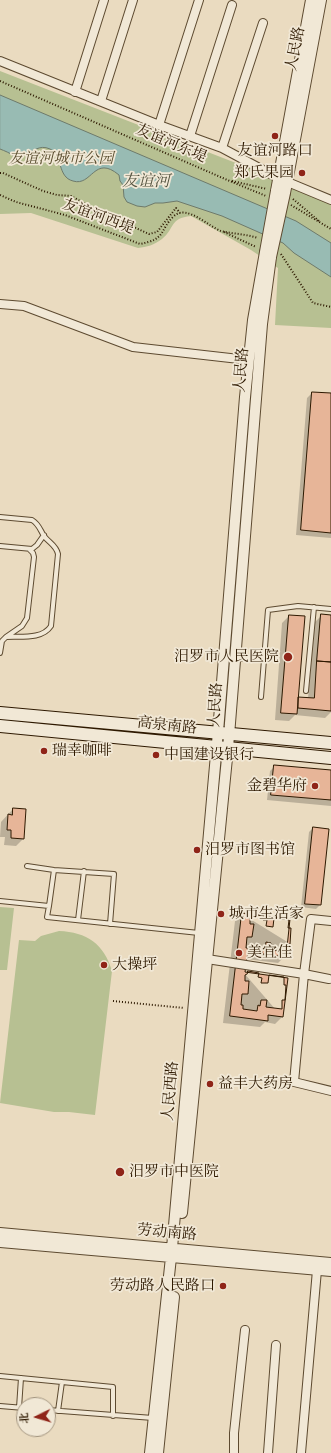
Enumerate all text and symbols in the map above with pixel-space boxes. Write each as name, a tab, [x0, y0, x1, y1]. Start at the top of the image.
street label: 人民路	[283, 25, 309, 73]
street label: 友谊河东堤	[133, 121, 209, 167]
marker: 友谊河路口	[270, 131, 280, 141]
place label: 友谊河路口	[238, 142, 312, 160]
park label: 友谊河城市公园	[9, 150, 113, 168]
place label: 郑氏果园	[234, 164, 294, 182]
marker: 郑氏果园	[297, 168, 307, 178]
water label: 友谊河	[122, 172, 170, 192]
street label: 友谊河西堤	[60, 196, 136, 238]
street label: 人民路	[231, 347, 253, 393]
place label: 汨罗市人民医院	[174, 648, 279, 666]
marker: 汨罗市人民医院	[282, 651, 294, 663]
street label: 人民路	[205, 682, 227, 728]
street label: 高泉南路	[136, 714, 198, 738]
place label: 瑞幸咖啡	[52, 742, 112, 760]
marker: 瑞幸咖啡	[39, 746, 49, 756]
place label: 中国建设银行	[164, 746, 254, 764]
marker: 中国建设银行	[151, 750, 161, 760]
place label: 金碧华府	[247, 777, 307, 795]
marker: 金碧华府	[310, 781, 320, 791]
place label: 汨罗市图书馆	[205, 841, 295, 859]
marker: 汨罗市图书馆	[192, 845, 202, 855]
place label: 城市生活家	[229, 905, 304, 923]
marker: 城市生活家	[216, 909, 226, 919]
place label: 美宜佳	[247, 944, 292, 962]
marker: 美宜佳	[234, 948, 244, 958]
place label: 大操坪	[112, 956, 157, 974]
marker: 大操坪	[99, 960, 109, 970]
street label: 人民西路	[159, 1060, 183, 1122]
place label: 益丰大药房	[218, 1075, 293, 1093]
marker: 益丰大药房	[205, 1079, 215, 1089]
place label: 汨罗市中医院	[129, 1163, 219, 1181]
marker: 汨罗市中医院	[114, 1166, 126, 1178]
street label: 劳动南路	[136, 1221, 198, 1245]
place label: 劳动路人民路口	[110, 1277, 215, 1295]
marker: 劳动路人民路口	[218, 1281, 228, 1291]
north arrow	[16, 1397, 56, 1437]
text: 北	[18, 1412, 31, 1424]

